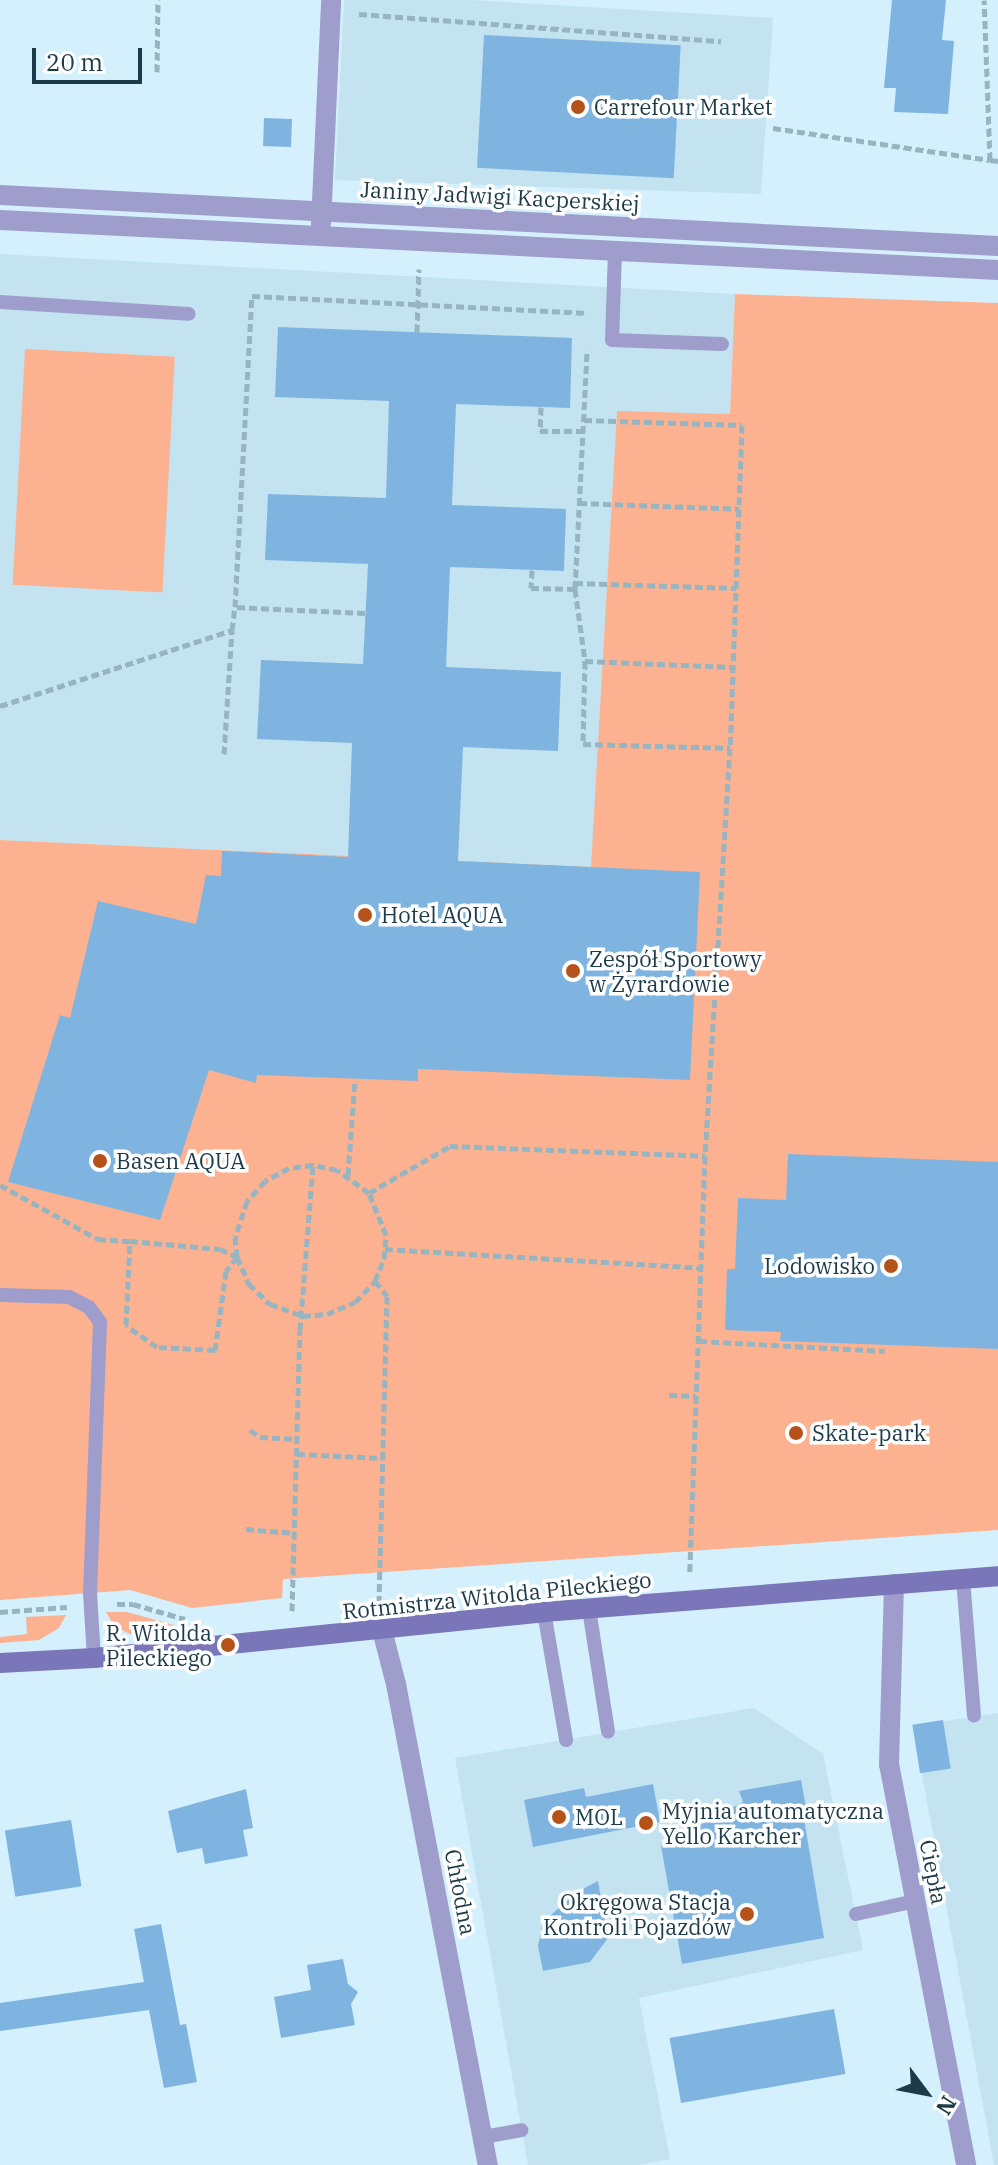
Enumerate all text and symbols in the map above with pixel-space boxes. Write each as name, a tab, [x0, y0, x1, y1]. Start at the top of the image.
scale bar	[36, 32, 146, 82]
text: 20 m	[46, 46, 103, 78]
place label: Carrefour Market	[594, 94, 773, 120]
marker: Carrefour Market	[569, 98, 587, 116]
street label: Janiny Jadwigi Kacperskiej	[360, 175, 640, 217]
place label: Hotel AQUA	[381, 902, 503, 928]
marker: Hotel AQUA	[356, 906, 374, 924]
place label: Zespół Sportowy w Żyrardowie	[589, 945, 762, 996]
marker: Zespół Sportowy w Żyrardowie	[564, 962, 582, 980]
place label: Basen AQUA	[116, 1148, 245, 1174]
marker: Basen AQUA	[91, 1152, 109, 1170]
place label: Lodowisko	[764, 1253, 875, 1279]
marker: Lodowisko	[882, 1257, 900, 1275]
place label: Skate-park	[812, 1420, 926, 1446]
marker: Skate-park	[787, 1424, 805, 1442]
street label: Rotmistrza Witolda Pileckiego	[341, 1566, 653, 1624]
place label: R. Witolda Pileckiego	[106, 1619, 212, 1670]
marker: R. Witolda Pileckiego	[219, 1636, 237, 1654]
place label: Myjnia automatyczna Yello Karcher	[662, 1797, 884, 1848]
place label: MOL	[575, 1804, 623, 1830]
marker: MOL	[550, 1808, 568, 1826]
marker: Myjnia automatyczna Yello Karcher	[637, 1814, 655, 1832]
street label: Ciepła	[915, 1837, 953, 1907]
street label: Chłodna	[440, 1847, 482, 1937]
place label: Okręgowa Stacja Kontroli Pojazdów	[543, 1888, 731, 1940]
marker: Okręgowa Stacja Kontroli Pojazdów	[738, 1905, 756, 1923]
north arrow	[886, 2053, 966, 2133]
text: N	[930, 2091, 964, 2121]

